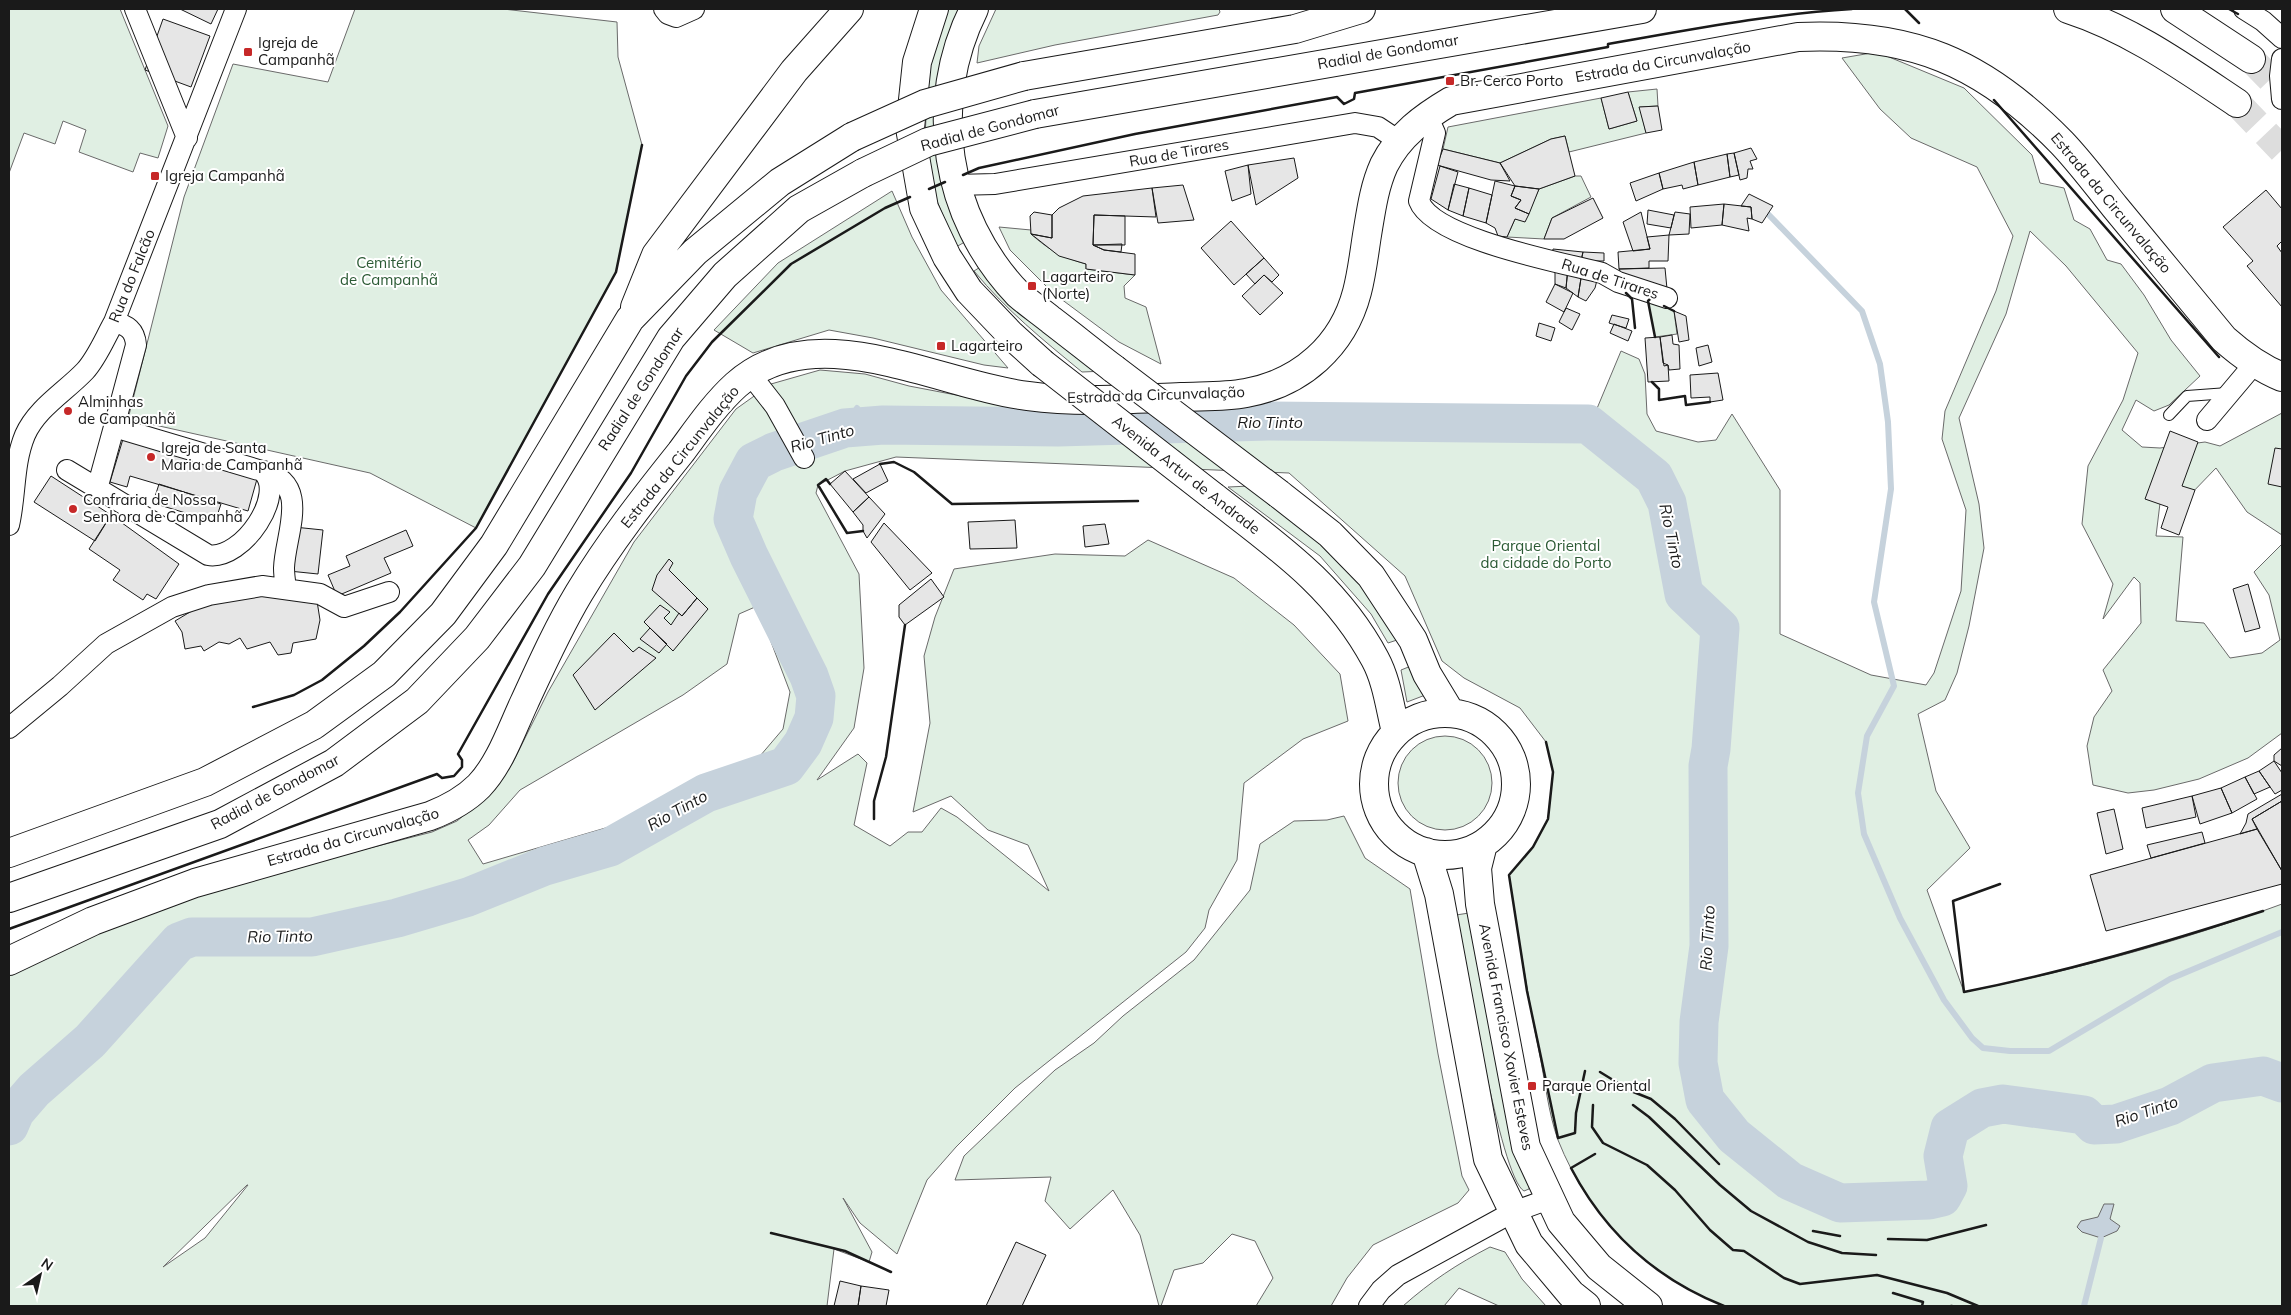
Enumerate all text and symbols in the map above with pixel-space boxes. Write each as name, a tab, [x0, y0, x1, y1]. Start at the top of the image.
street label: Radial de Gondomar	[1316, 30, 1461, 73]
place label: Igreja de Campanhã	[258, 33, 335, 69]
street label: Estrada da Circunvalação	[1574, 37, 1752, 86]
marker: Igreja de Campanhã	[242, 46, 254, 58]
place label: Br. Cerco Porto	[1460, 71, 1563, 90]
marker: Br. Cerco Porto	[1444, 75, 1456, 87]
street label: Radial de Gondomar	[918, 100, 1062, 155]
street label: Estrada da Circunvalação	[2047, 128, 2176, 277]
street label: Rua de Tirares	[1128, 134, 1230, 171]
place label: Igreja Campanhã	[165, 166, 285, 185]
marker: Igreja Campanhã	[149, 170, 161, 182]
street label: Rua do Falcão	[104, 226, 159, 325]
park label: Cemitério de Campanhã	[340, 253, 438, 289]
street label: Rua de Tirares	[1559, 254, 1661, 303]
place label: Lagarteiro (Norte)	[1042, 267, 1114, 303]
marker: Lagarteiro (Norte)	[1026, 280, 1038, 292]
street label: Radial de Gondomar	[594, 323, 688, 454]
place label: Lagarteiro	[951, 336, 1023, 355]
marker: Lagarteiro	[935, 340, 947, 352]
street label: Estrada da Circunvalação	[616, 382, 743, 532]
street label: Estrada da Circunvalação	[1067, 382, 1245, 407]
place label: Alminhas de Campanhã	[78, 392, 176, 428]
marker: Alminhas de Campanhã	[62, 405, 74, 417]
street label: Avenida Artur de Andrade	[1109, 411, 1264, 538]
water label: Rio Tinto	[1237, 412, 1303, 432]
water label: Rio Tinto	[788, 419, 856, 457]
place label: Igreja de Santa Maria de Campanhã	[161, 438, 303, 474]
marker: Igreja de Santa Maria de Campanhã	[145, 451, 157, 463]
place label: Confraria de Nossa Senhora de Campanhã	[83, 490, 243, 526]
water label: Rio Tinto	[1655, 502, 1689, 570]
marker: Confraria de Nossa Senhora de Campanhã	[67, 503, 79, 515]
park label: Parque Oriental da cidade do Porto	[1480, 536, 1612, 572]
street label: Radial de Gondomar	[207, 749, 343, 834]
water label: Rio Tinto	[643, 785, 711, 835]
street label: Estrada da Circunvalação	[265, 803, 441, 870]
water label: Rio Tinto	[1695, 905, 1719, 971]
street label: Avenida Francisco Xavier Esteves	[1475, 922, 1538, 1152]
water label: Rio Tinto	[247, 925, 313, 947]
place label: Parque Oriental	[1542, 1076, 1651, 1095]
marker: Parque Oriental	[1526, 1080, 1538, 1092]
water label: Rio Tinto	[2112, 1091, 2180, 1131]
north arrow	[15, 1250, 65, 1300]
text: N	[38, 1254, 57, 1275]

